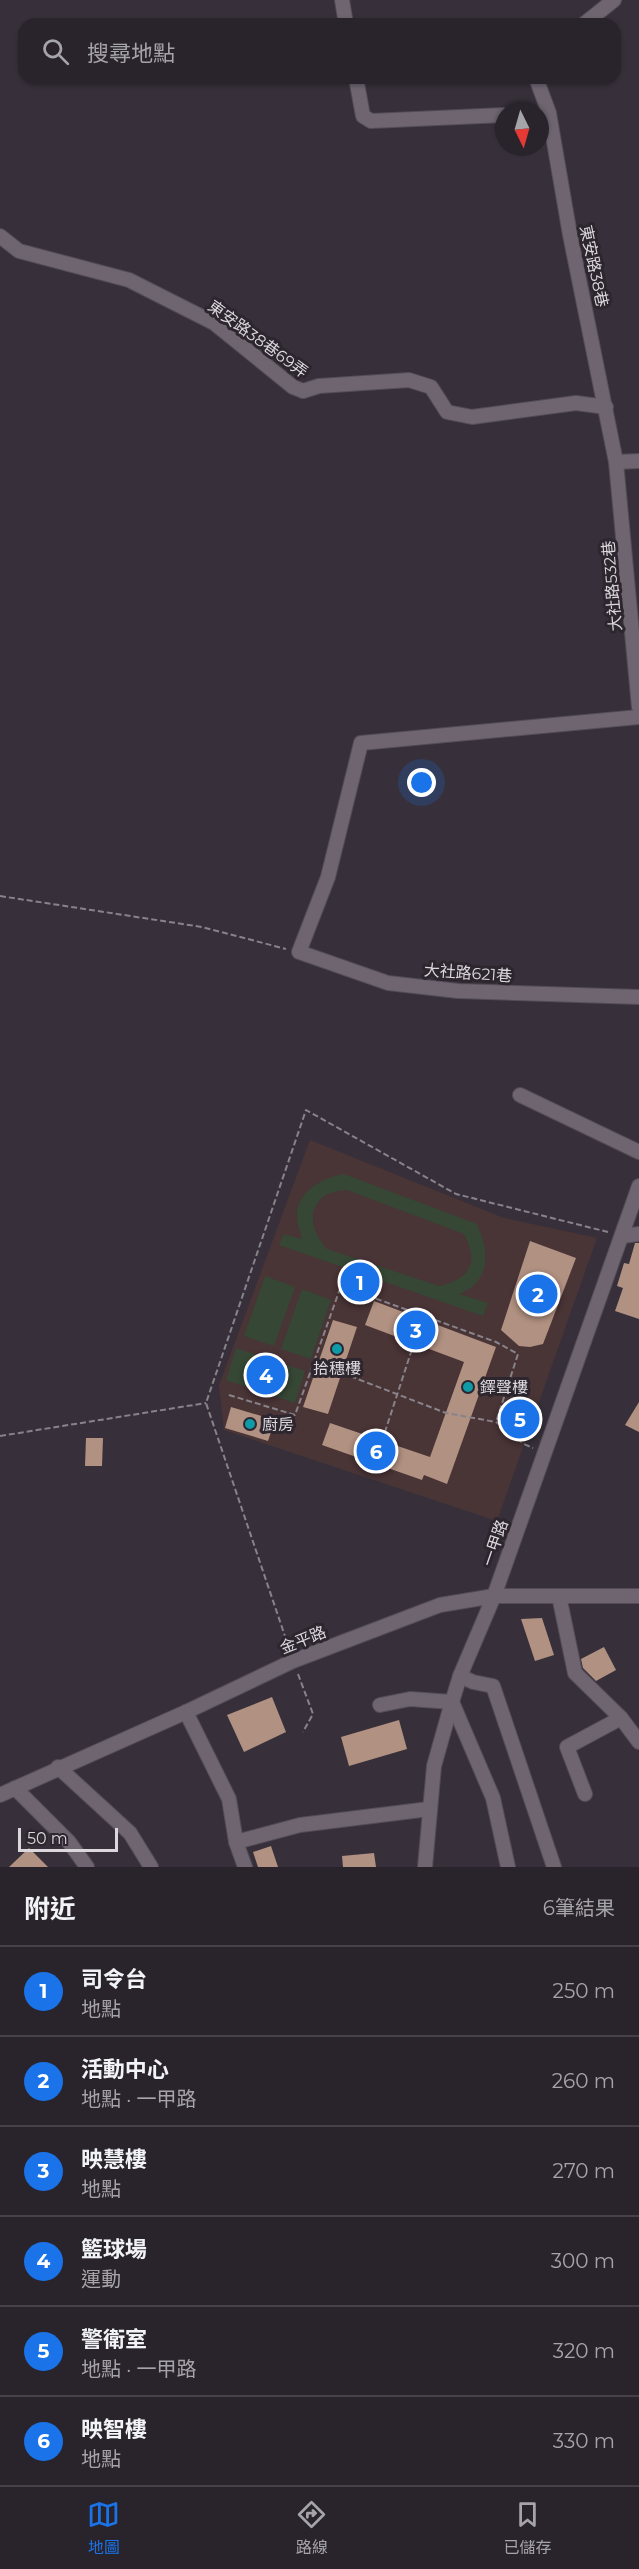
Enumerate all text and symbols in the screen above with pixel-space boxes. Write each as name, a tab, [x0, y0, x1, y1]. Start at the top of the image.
search box	[18, 18, 621, 84]
icon: search	[39, 35, 72, 68]
text: 搜尋地點	[87, 40, 175, 67]
north arrow	[495, 102, 549, 156]
street label: 東安路38巷	[576, 223, 612, 309]
street label: 東安路38巷69弄	[204, 296, 312, 382]
street label: 大社路532巷	[599, 540, 625, 632]
your location	[407, 768, 436, 797]
street label: 大社路621巷	[423, 960, 513, 986]
pin: 1	[340, 1260, 380, 1304]
pin: 2	[518, 1272, 558, 1316]
pin: 3	[396, 1308, 436, 1352]
marker: 拾穗樓	[330, 1342, 344, 1356]
pin: 4	[246, 1352, 286, 1398]
place label: 拾穗樓	[313, 1359, 361, 1378]
place label: 鐸聲樓	[480, 1378, 528, 1397]
marker: 鐸聲樓	[461, 1380, 475, 1394]
pin: 5	[500, 1396, 540, 1442]
place label: 廚房	[262, 1415, 294, 1434]
marker: 廚房	[243, 1417, 257, 1431]
pin: 6	[356, 1428, 395, 1474]
street label: 一甲路	[478, 1517, 512, 1569]
street label: 金平路	[277, 1622, 329, 1658]
scale bar	[18, 1825, 118, 1852]
text: 50 m	[27, 1829, 68, 1848]
text: 附近	[24, 1893, 76, 1925]
text: 6筆結果	[543, 1896, 615, 1920]
text: 司令台	[81, 1966, 147, 1993]
text: 1	[40, 1979, 47, 2003]
text: 250 m	[553, 1979, 615, 2003]
text: 地點	[81, 1997, 121, 2021]
text: 活動中心	[81, 2056, 169, 2083]
text: 2	[38, 2069, 49, 2093]
text: 260 m	[552, 2069, 615, 2093]
text: 地點 · 一甲路	[81, 2087, 197, 2111]
text: 映慧樓	[81, 2146, 147, 2173]
text: 3	[38, 2159, 49, 2183]
text: 270 m	[553, 2159, 615, 2183]
text: 地點	[81, 2177, 121, 2201]
text: 籃球場	[81, 2236, 147, 2263]
text: 4	[37, 2249, 50, 2273]
text: 300 m	[551, 2249, 615, 2273]
text: 運動	[81, 2267, 121, 2291]
text: 警衛室	[81, 2326, 147, 2353]
text: 5	[38, 2339, 49, 2363]
text: 320 m	[553, 2339, 615, 2363]
text: 地點 · 一甲路	[81, 2357, 197, 2381]
text: 映智樓	[81, 2416, 147, 2443]
text: 6	[37, 2429, 50, 2453]
text: 330 m	[553, 2429, 615, 2453]
text: 地點	[81, 2447, 121, 2471]
tab: 地圖	[87, 2498, 120, 2558]
tab: 路線	[295, 2498, 328, 2558]
tab: 已儲存	[503, 2498, 551, 2558]

